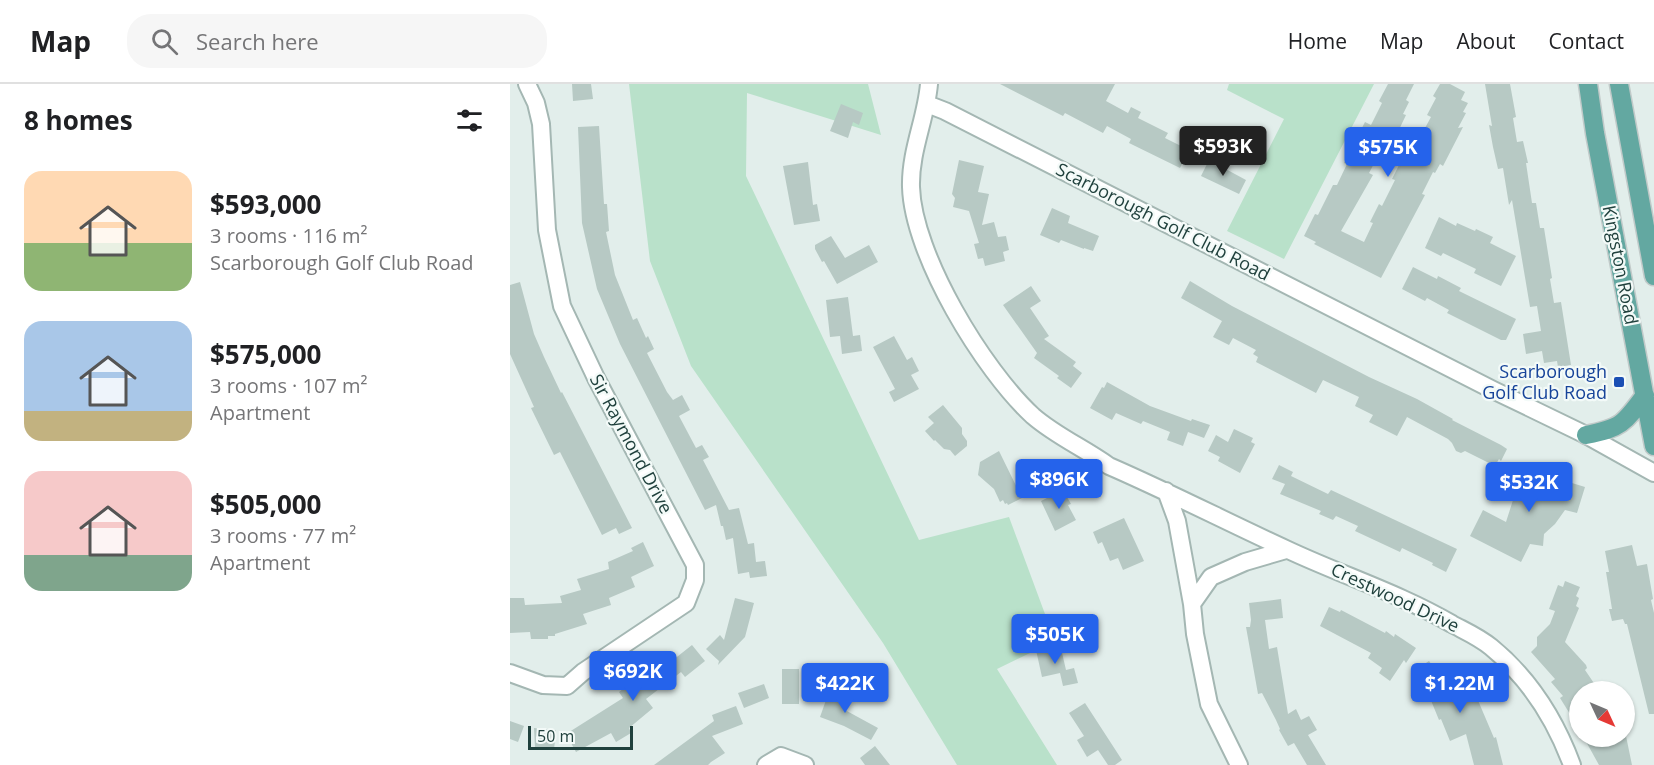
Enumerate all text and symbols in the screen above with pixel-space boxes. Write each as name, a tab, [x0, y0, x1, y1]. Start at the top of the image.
search box	[127, 14, 547, 68]
text: Map	[30, 22, 91, 60]
icon: search	[148, 25, 181, 58]
text: Search here	[196, 26, 319, 56]
text: Home	[1288, 27, 1347, 55]
text: Map	[1380, 27, 1423, 55]
text: About	[1456, 27, 1516, 55]
text: Contact	[1549, 27, 1624, 55]
text: 8 homes	[24, 102, 133, 138]
icon: filters	[453, 104, 486, 137]
pin: $593K	[1181, 126, 1265, 177]
pin: $575K	[1346, 127, 1430, 178]
text: $593K	[1193, 132, 1253, 159]
text: $575K	[1358, 133, 1418, 160]
street label: Scarborough Golf Club Road	[1052, 157, 1275, 286]
text: $593,000	[210, 186, 321, 222]
icon: home	[72, 195, 144, 267]
street label: Kingston Road	[1598, 203, 1644, 326]
text: 3 rooms · 116 m²	[210, 222, 368, 249]
text: Scarborough Golf Club Road	[210, 249, 474, 276]
text: $575,000	[210, 336, 321, 372]
icon: home	[72, 345, 144, 417]
place label: Scarborough Golf Club Road	[1482, 359, 1607, 404]
street label: Sir Raymond Drive	[585, 370, 679, 518]
text: 3 rooms · 107 m²	[210, 372, 368, 399]
marker: Scarborough Golf Club Road	[1612, 375, 1626, 389]
text: Apartment	[210, 399, 310, 426]
pin: $896K	[1017, 459, 1101, 510]
pin: $532K	[1487, 462, 1571, 513]
text: $896K	[1029, 465, 1089, 492]
text: $532K	[1499, 468, 1559, 495]
text: $505,000	[210, 486, 321, 522]
icon: home	[72, 495, 144, 567]
text: 3 rooms · 77 m²	[210, 522, 356, 549]
text: Apartment	[210, 549, 310, 576]
street label: Crestwood Drive	[1327, 557, 1464, 637]
pin: $505K	[1013, 614, 1097, 665]
text: $505K	[1025, 620, 1085, 647]
pin: $692K	[591, 651, 675, 702]
text: $692K	[603, 657, 663, 684]
pin: $422K	[803, 663, 887, 714]
pin: $1.22M	[1411, 663, 1509, 714]
text: $422K	[815, 669, 875, 696]
text: $1.22M	[1425, 669, 1495, 696]
north arrow	[1569, 681, 1635, 747]
map controls	[1569, 681, 1635, 747]
scale bar	[528, 723, 633, 750]
text: 50 m	[537, 725, 574, 747]

